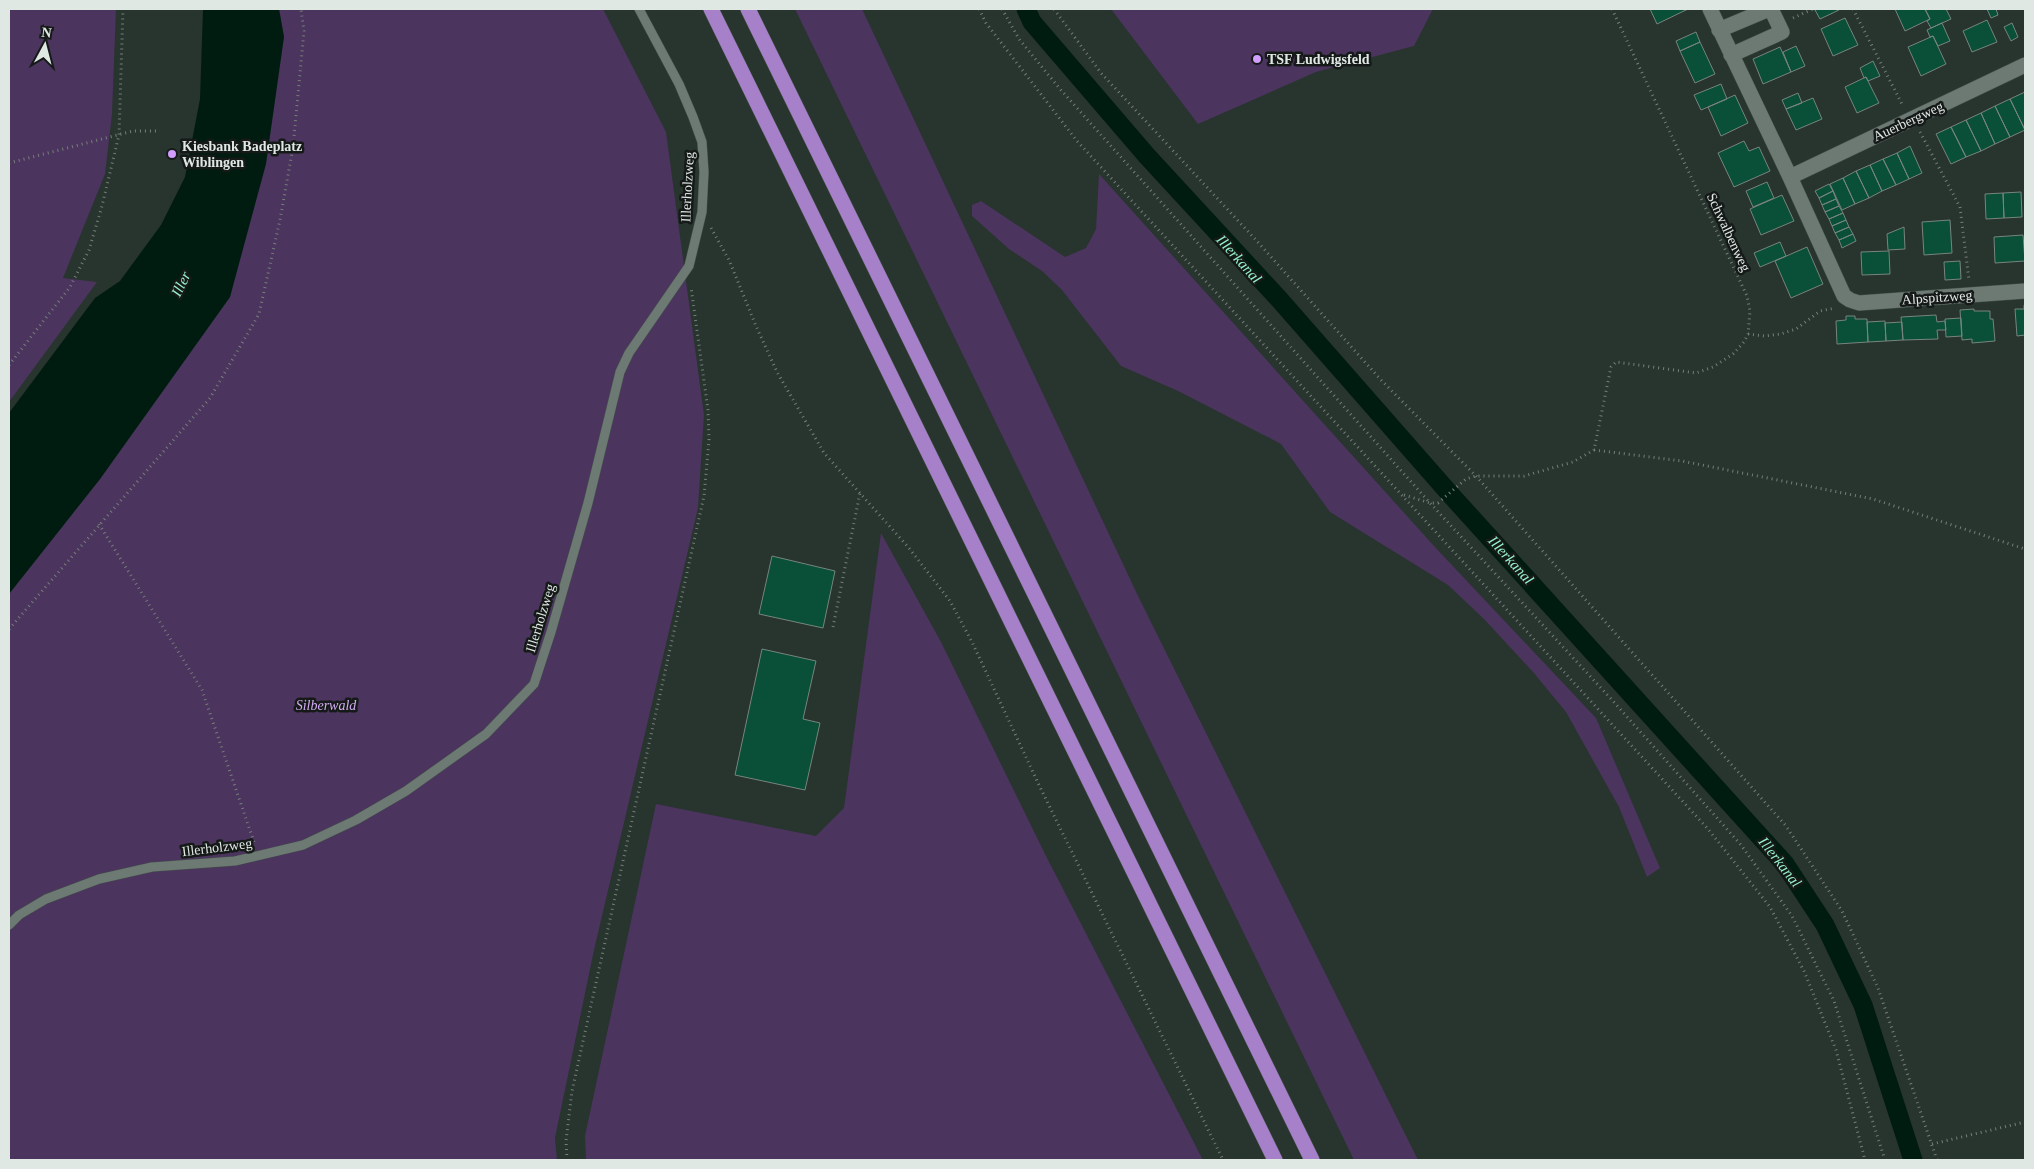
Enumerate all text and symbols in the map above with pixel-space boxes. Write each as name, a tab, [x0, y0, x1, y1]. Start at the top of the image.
north arrow	[20, 20, 70, 70]
text: N	[41, 25, 52, 41]
place label: TSF Ludwigsfeld	[1267, 52, 1370, 67]
marker: TSF Ludwigsfeld	[1251, 53, 1263, 65]
street label: Auerbergweg	[1871, 99, 1946, 144]
place label: Kiesbank Badeplatz Wiblingen	[182, 139, 302, 170]
marker: Kiesbank Badeplatz Wiblingen	[166, 148, 178, 160]
street label: Illerholzweg	[678, 151, 697, 223]
street label: Schwalbenweg	[1704, 191, 1753, 274]
water label: Illerkanal	[1213, 231, 1265, 286]
water label: Iller	[168, 269, 194, 300]
street label: Alpspitzweg	[1901, 288, 1973, 307]
water label: Illerkanal	[1485, 532, 1537, 587]
street label: Illerholzweg	[523, 582, 558, 654]
park label: Silberwald	[296, 698, 357, 713]
water label: Illerkanal	[1755, 833, 1805, 890]
street label: Illerholzweg	[181, 836, 253, 859]

